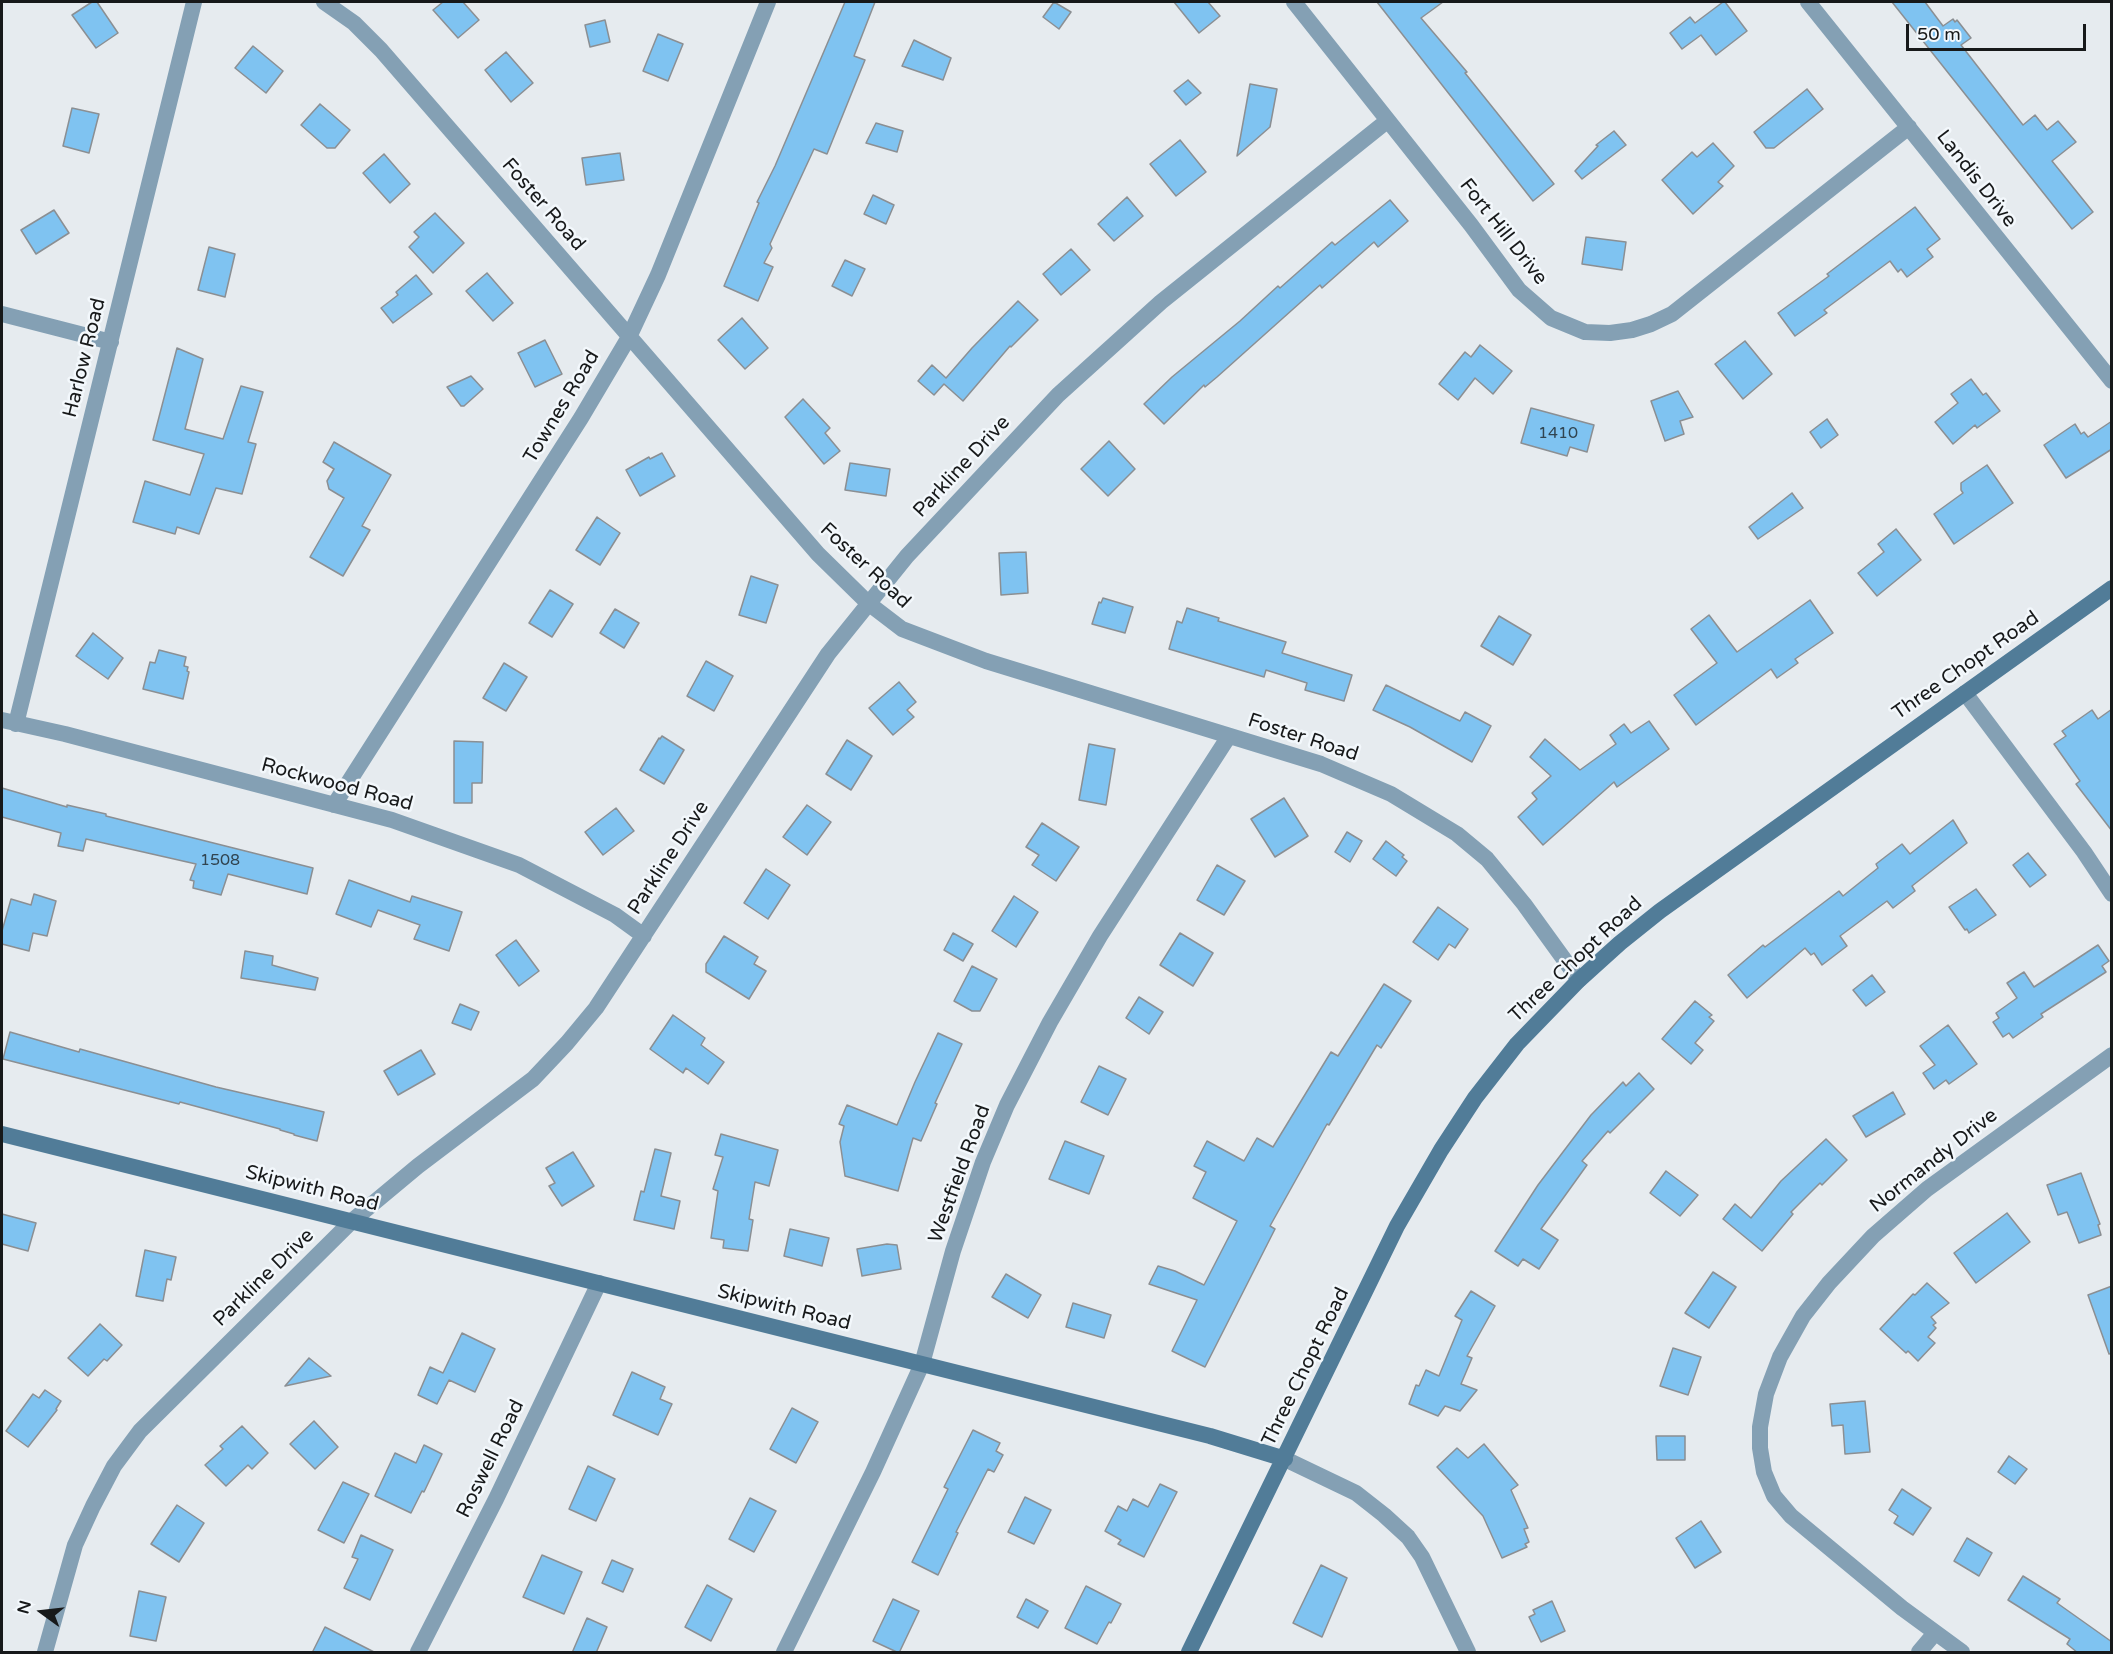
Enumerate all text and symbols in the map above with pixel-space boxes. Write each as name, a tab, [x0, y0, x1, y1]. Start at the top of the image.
scale bar	[1909, 12, 2089, 50]
text: 50 m	[1917, 23, 1961, 45]
street label: Landis Drive	[1931, 126, 2021, 232]
street label: Foster Road	[496, 154, 590, 256]
street label: Fort Hill Drive	[1454, 174, 1552, 290]
street label: Harlow Road	[59, 296, 111, 420]
street label: Townes Road	[519, 346, 605, 468]
street label: Parkline Drive	[909, 411, 1015, 523]
house number: 1410	[1538, 424, 1578, 444]
street label: Foster Road	[815, 518, 915, 614]
street label: Three Chopt Road	[1888, 606, 2044, 726]
street label: Foster Road	[1245, 709, 1361, 767]
street label: Rockwood Road	[259, 753, 415, 817]
street label: Parkline Drive	[623, 797, 715, 919]
house number: 1508	[200, 851, 240, 871]
street label: Three Chopt Road	[1504, 892, 1648, 1028]
street label: Westfield Road	[924, 1102, 996, 1246]
street label: Normandy Drive	[1865, 1104, 2003, 1218]
street label: Skipwith Road	[243, 1161, 381, 1217]
street label: Parkline Drive	[209, 1224, 319, 1332]
street label: Skipwith Road	[715, 1280, 853, 1336]
street label: Three Chopt Road	[1257, 1284, 1355, 1450]
street label: Roswell Road	[452, 1396, 530, 1522]
north arrow	[12, 1582, 72, 1642]
text: N	[13, 1599, 36, 1616]

